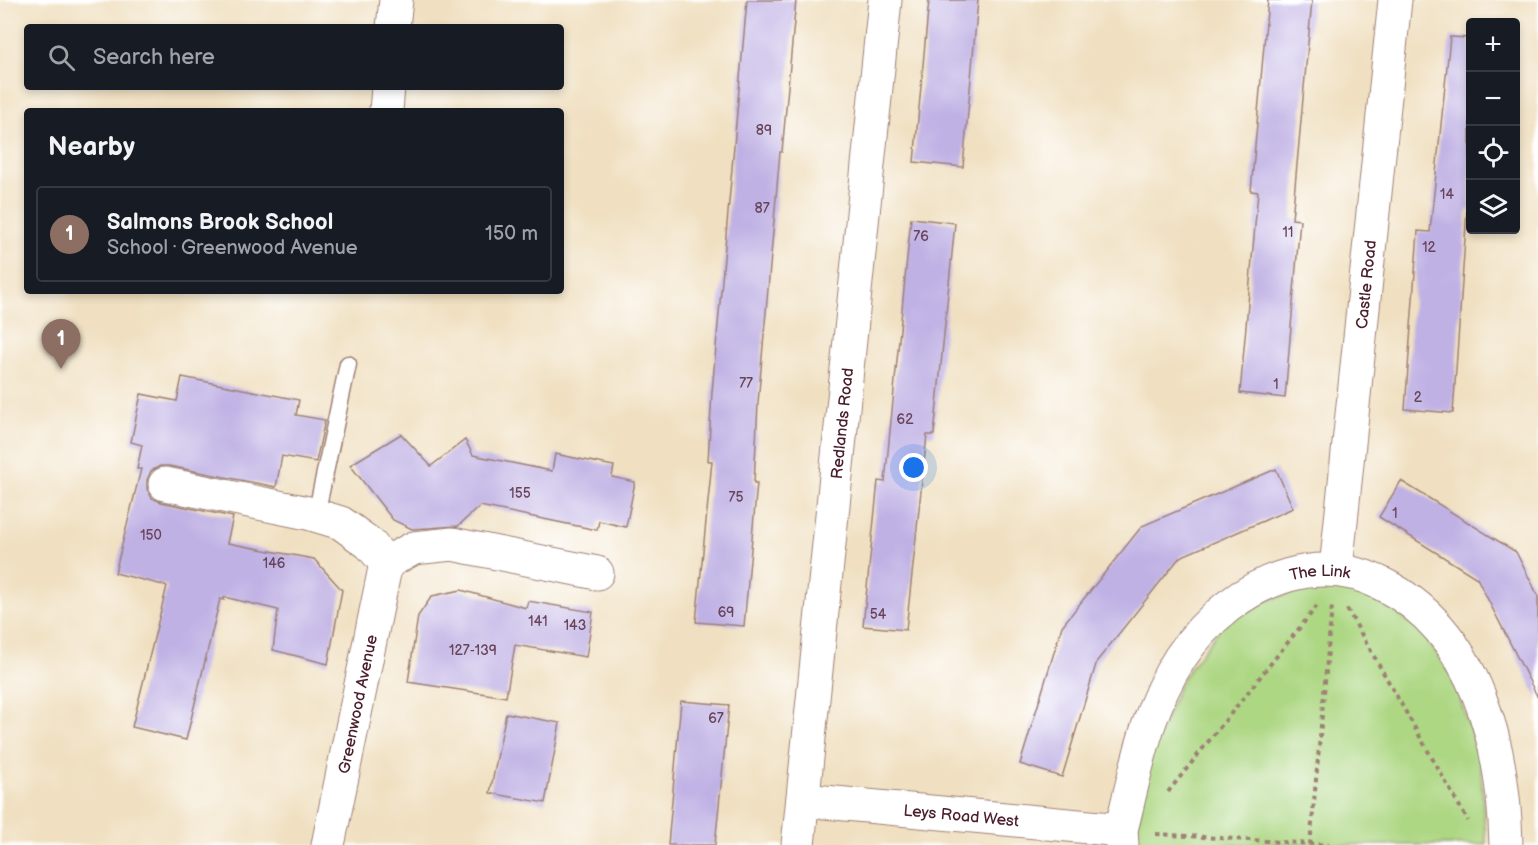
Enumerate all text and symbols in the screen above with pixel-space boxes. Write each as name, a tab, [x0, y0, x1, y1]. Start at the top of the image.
map controls	[1466, 18, 1520, 234]
button: +	[1466, 18, 1520, 72]
search box	[24, 24, 564, 90]
icon: search	[45, 41, 78, 74]
text: Search here	[93, 44, 215, 71]
button: −	[1466, 72, 1520, 126]
house number: 89	[756, 122, 772, 139]
button: locate	[1466, 126, 1520, 180]
text: Nearby	[48, 132, 135, 163]
button: layers	[1466, 180, 1520, 234]
house number: 14	[1440, 186, 1454, 203]
house number: 87	[754, 200, 770, 217]
text: Salmons Brook School	[107, 209, 333, 236]
text: 1	[65, 222, 74, 246]
text: 150 m	[485, 222, 538, 246]
house number: 11	[1283, 224, 1293, 241]
house number: 76	[913, 228, 929, 245]
text: School · Greenwood Avenue	[107, 236, 358, 260]
street label: Castle Road	[1353, 239, 1381, 330]
house number: 12	[1422, 239, 1437, 256]
pin: 1	[42, 320, 80, 369]
street label: Redlands Road	[828, 367, 858, 480]
house number: 77	[739, 375, 753, 392]
house number: 1	[1273, 376, 1279, 393]
house number: 2	[1414, 389, 1423, 406]
house number: 62	[897, 411, 914, 428]
your location	[899, 453, 928, 482]
house number: 155	[509, 485, 531, 502]
house number: 75	[729, 489, 743, 506]
house number: 1	[1392, 505, 1398, 522]
house number: 150	[140, 527, 162, 544]
house number: 146	[263, 555, 286, 572]
street label: The Link	[1288, 562, 1352, 585]
house number: 69	[718, 604, 734, 621]
house number: 54	[870, 606, 887, 623]
house number: 141	[528, 613, 548, 630]
house number: 143	[564, 617, 586, 634]
street label: Greenwood Avenue	[335, 633, 382, 775]
house number: 127-139	[449, 642, 497, 659]
house number: 67	[708, 710, 724, 727]
street label: Leys Road West	[903, 802, 1020, 831]

